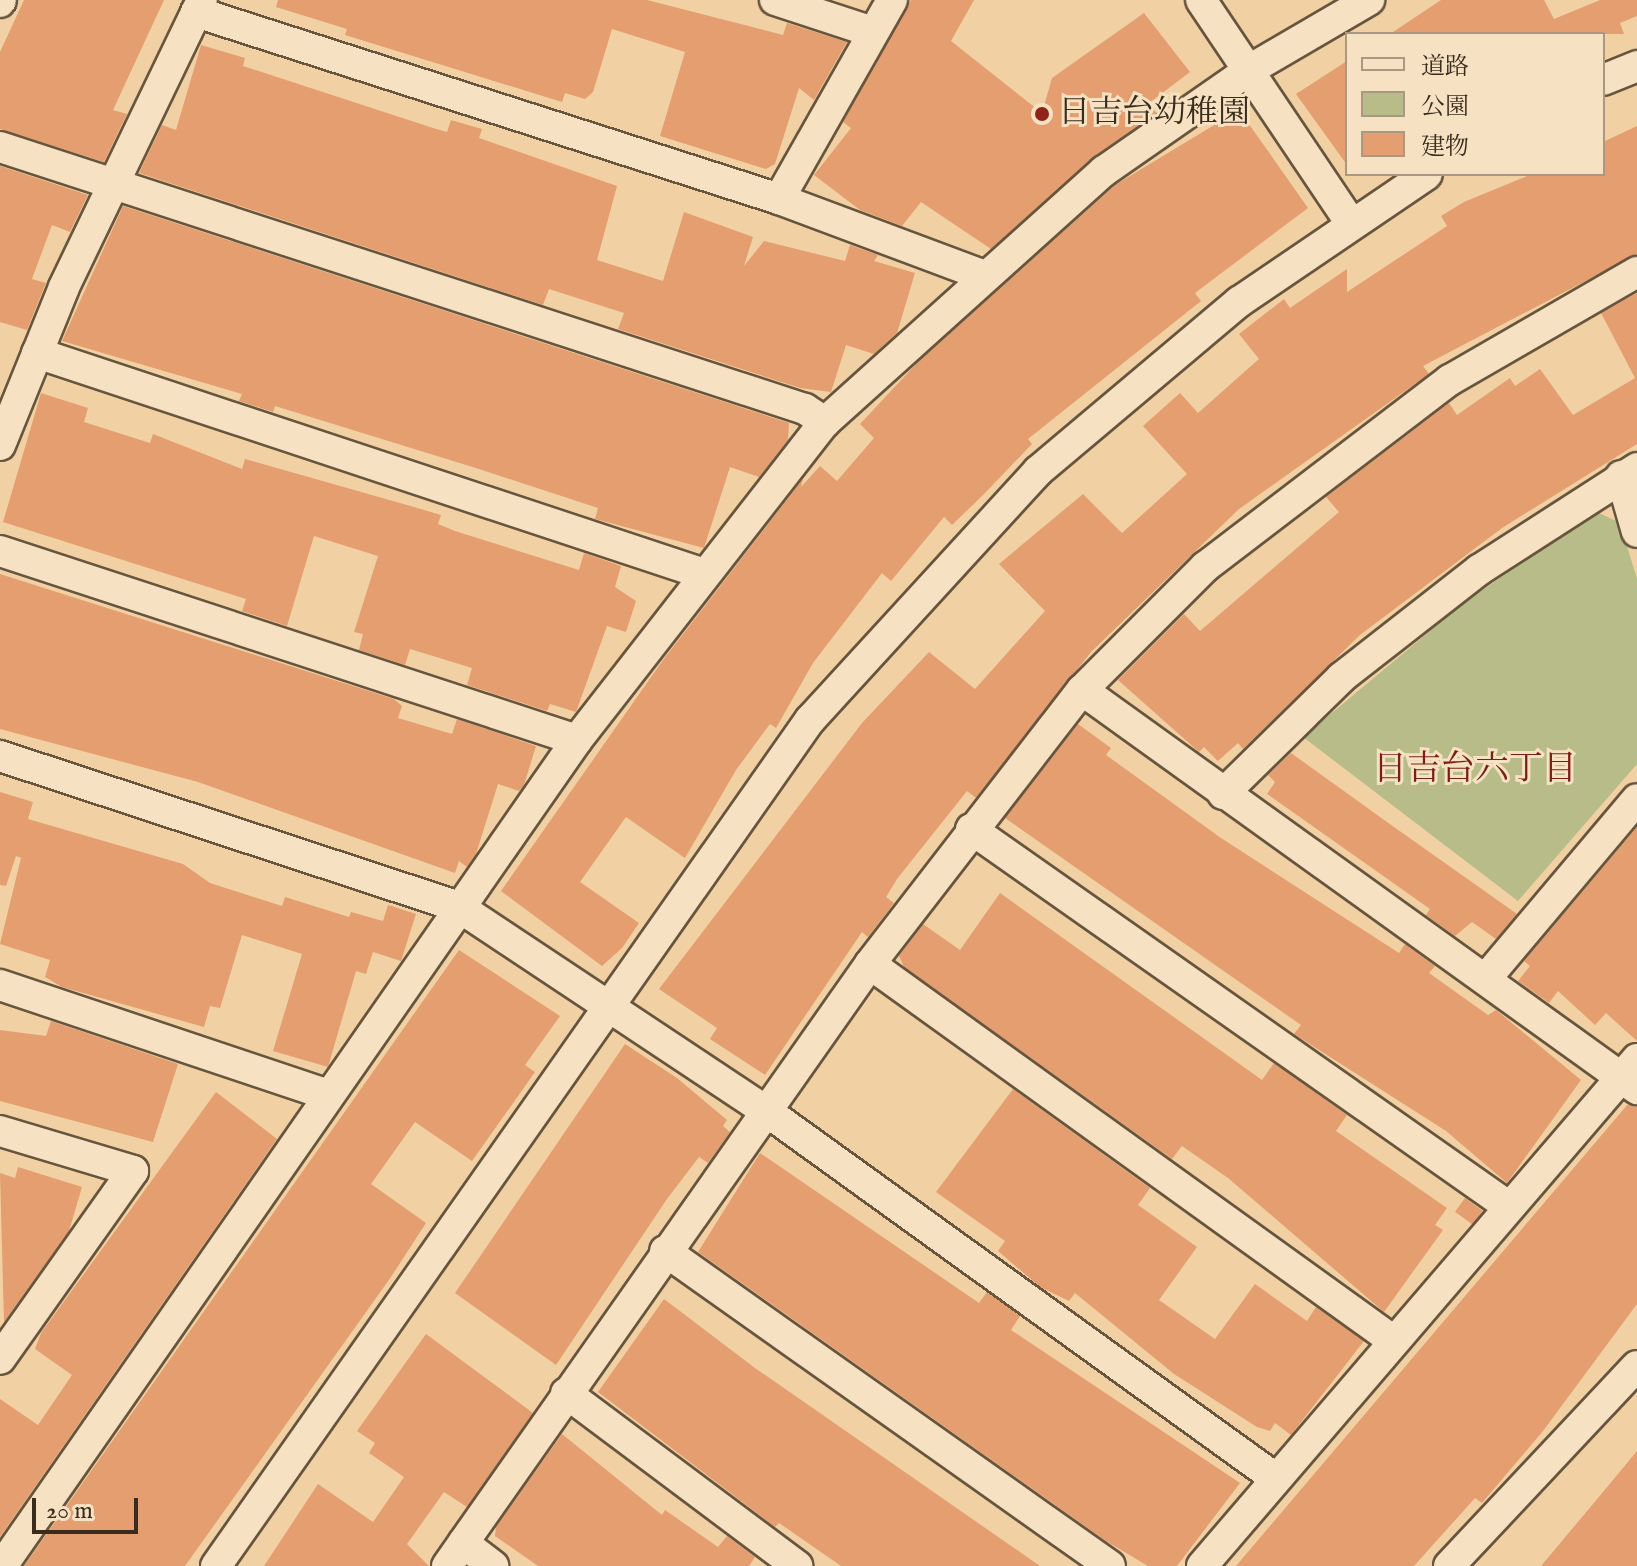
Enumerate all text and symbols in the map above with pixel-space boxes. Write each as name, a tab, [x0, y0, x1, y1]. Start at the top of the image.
legend	[1345, 32, 1605, 176]
text: 道路	[1421, 52, 1469, 83]
text: 公園	[1421, 92, 1469, 123]
place label: 日吉台幼稚園	[1058, 95, 1250, 133]
marker: 日吉台幼稚園	[1033, 105, 1051, 123]
text: 建物	[1421, 132, 1469, 163]
district label: 日吉台六丁目	[1373, 750, 1577, 790]
scale bar	[36, 1482, 142, 1532]
text: 20 m	[46, 1496, 93, 1527]

